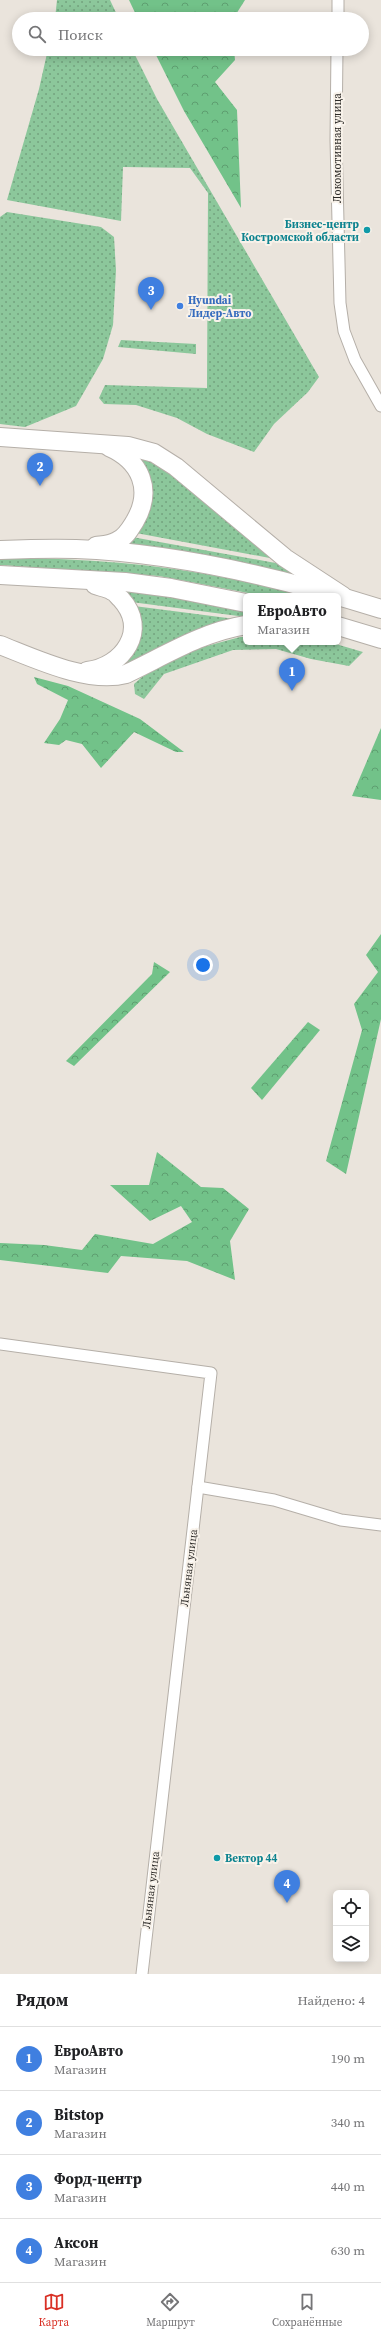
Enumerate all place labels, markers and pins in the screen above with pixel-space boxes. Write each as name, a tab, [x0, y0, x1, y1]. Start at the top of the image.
place label: Бизнес-центр Костромской области	[241, 217, 359, 245]
marker: Бизнес-центр Костромской области	[362, 225, 372, 235]
pin: 3	[138, 277, 164, 310]
place label: Hyundai Лидер-Авто	[188, 293, 252, 321]
marker: Hyundai Лидер-Авто	[175, 301, 185, 311]
pin: 2	[27, 453, 53, 486]
pin: 1	[279, 658, 305, 691]
place label: Вектор 44	[225, 1851, 278, 1866]
marker: Вектор 44	[212, 1853, 222, 1863]
pin: 4	[274, 1870, 300, 1903]

